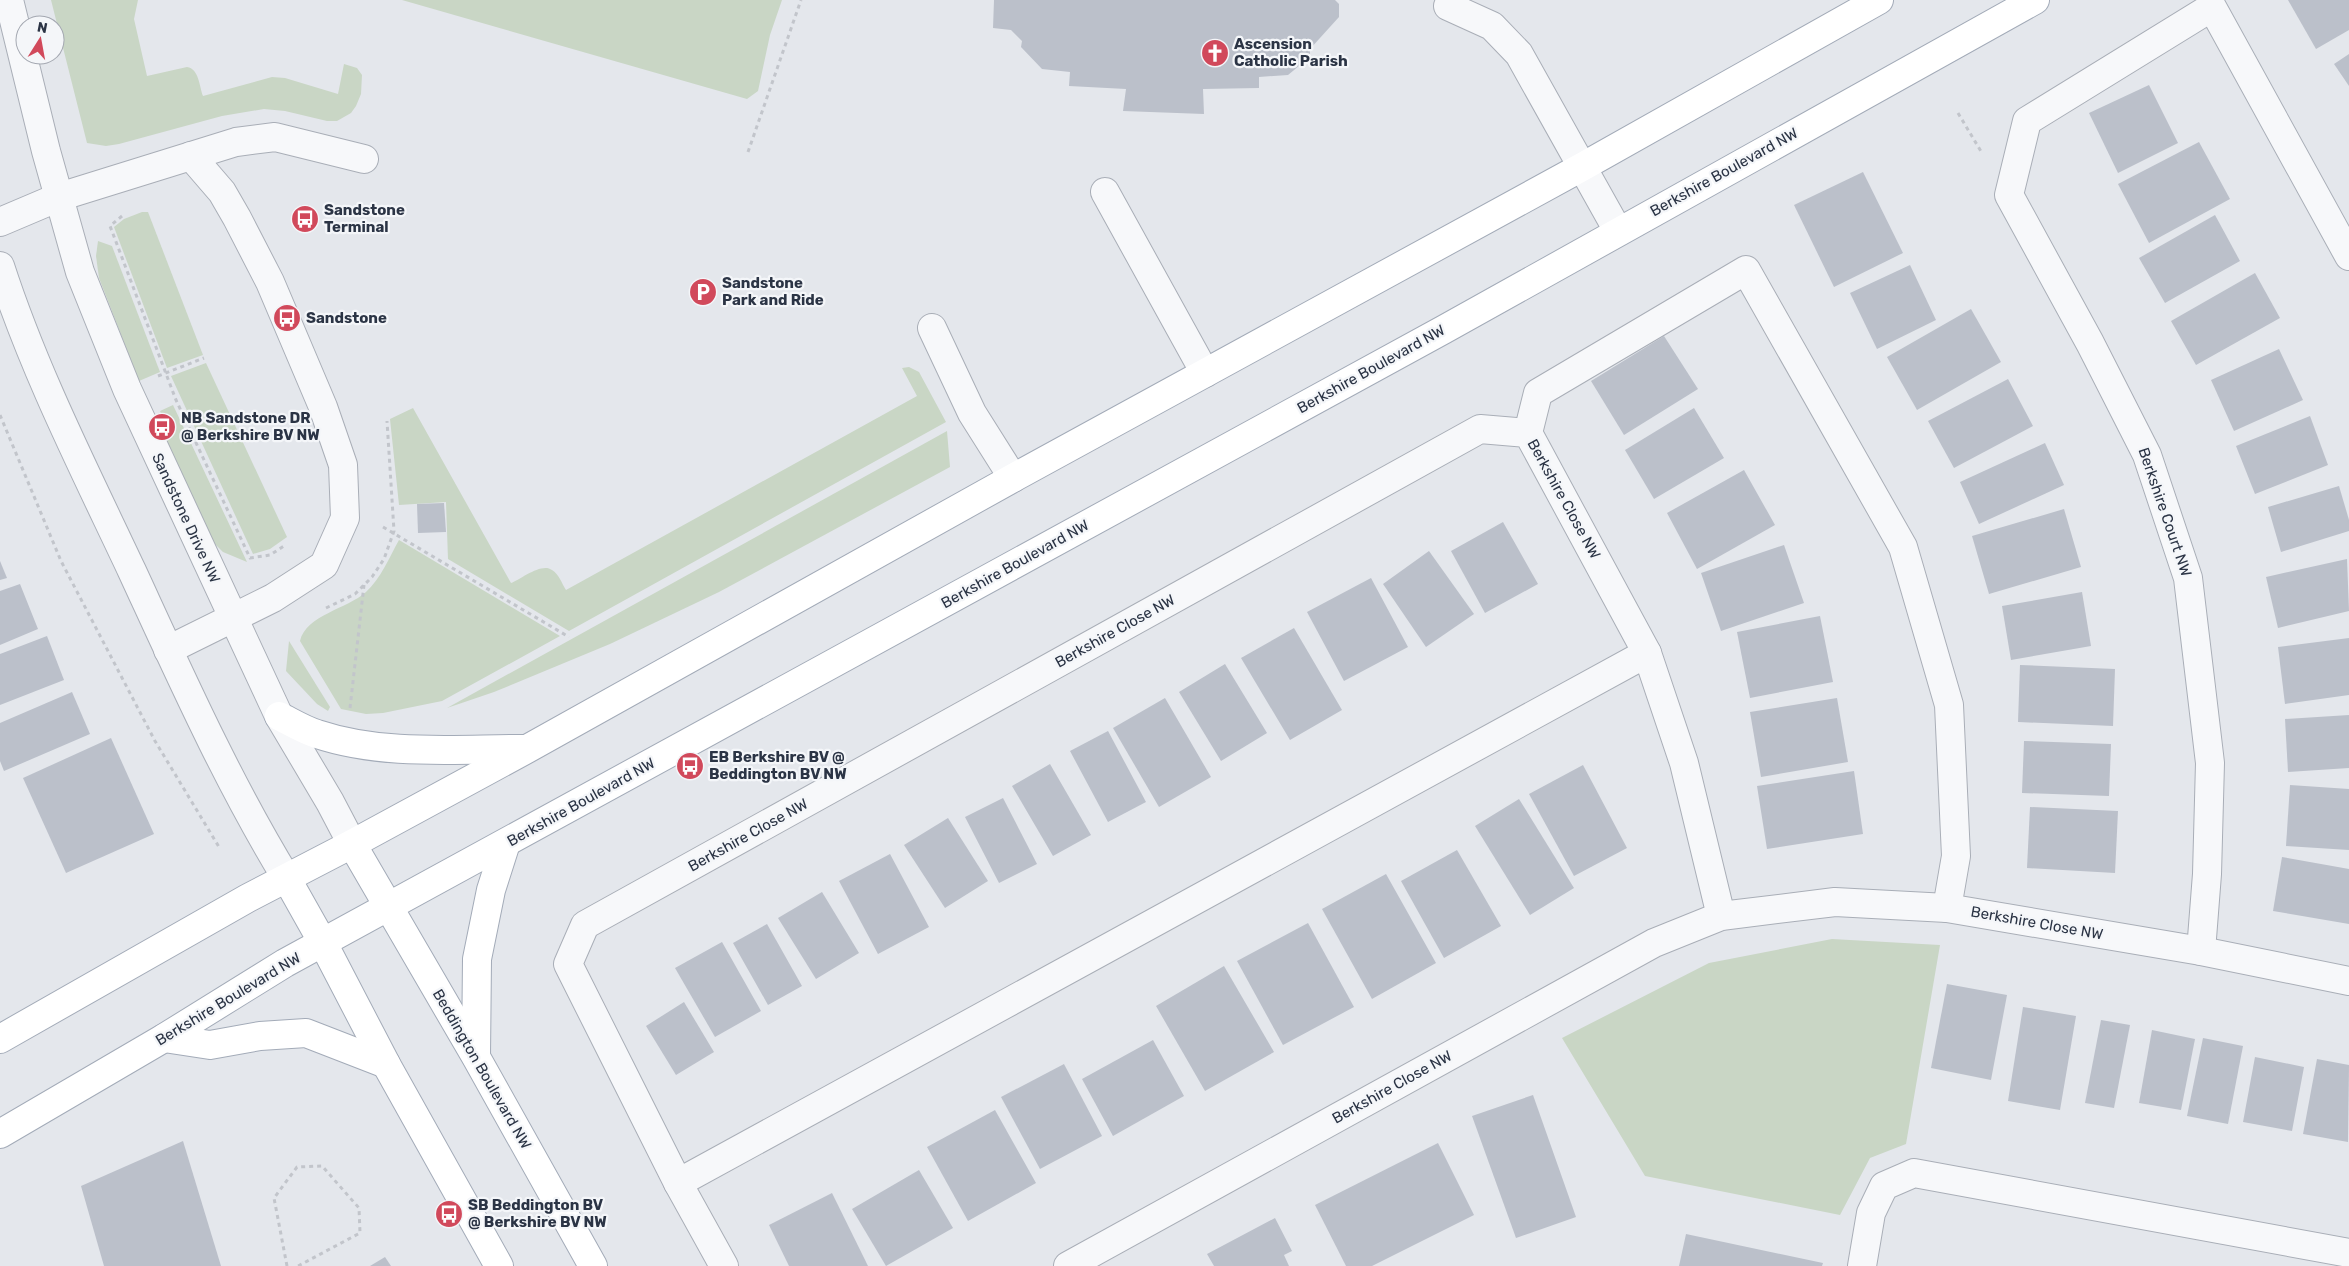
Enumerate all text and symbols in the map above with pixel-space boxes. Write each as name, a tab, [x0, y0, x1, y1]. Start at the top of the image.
north arrow	[15, 15, 65, 65]
text: N	[36, 18, 49, 37]
place label: Ascension Catholic Parish	[1234, 35, 1348, 70]
church icon: Ascension Catholic Parish	[1200, 38, 1230, 68]
street label: Berkshire Boulevard NW	[1647, 124, 1801, 220]
place label: Sandstone Terminal	[324, 201, 405, 236]
bus stop icon: Sandstone Terminal	[290, 204, 320, 234]
place label: Sandstone Park and Ride	[722, 274, 824, 309]
parking icon: Sandstone Park and Ride	[688, 277, 718, 307]
bus stop icon: Sandstone	[272, 303, 302, 333]
place label: Sandstone	[306, 309, 387, 327]
street label: Berkshire Boulevard NW	[1294, 321, 1448, 417]
place label: NB Sandstone DR @ Berkshire BV NW	[181, 409, 320, 444]
bus stop icon: NB Sandstone DR @ Berkshire BV NW	[147, 412, 177, 442]
street label: Berkshire Close NW	[1524, 436, 1604, 562]
street label: Berkshire Court NW	[2135, 445, 2195, 579]
street label: Sandstone Drive NW	[148, 450, 224, 586]
street label: Berkshire Boulevard NW	[938, 516, 1092, 612]
street label: Berkshire Close NW	[1052, 591, 1178, 671]
place label: EB Berkshire BV @ Beddington BV NW	[709, 748, 847, 783]
bus stop icon: EB Berkshire BV @ Beddington BV NW	[675, 751, 705, 781]
street label: Berkshire Boulevard NW	[504, 754, 658, 850]
street label: Berkshire Close NW	[685, 795, 811, 875]
street label: Berkshire Close NW	[1969, 902, 2105, 944]
street label: Berkshire Boulevard NW	[152, 949, 304, 1049]
street label: Beddington Boulevard NW	[429, 986, 535, 1152]
street label: Berkshire Close NW	[1329, 1047, 1455, 1127]
place label: SB Beddington BV @ Berkshire BV NW	[468, 1196, 607, 1231]
bus stop icon: SB Beddington BV @ Berkshire BV NW	[434, 1199, 464, 1229]

